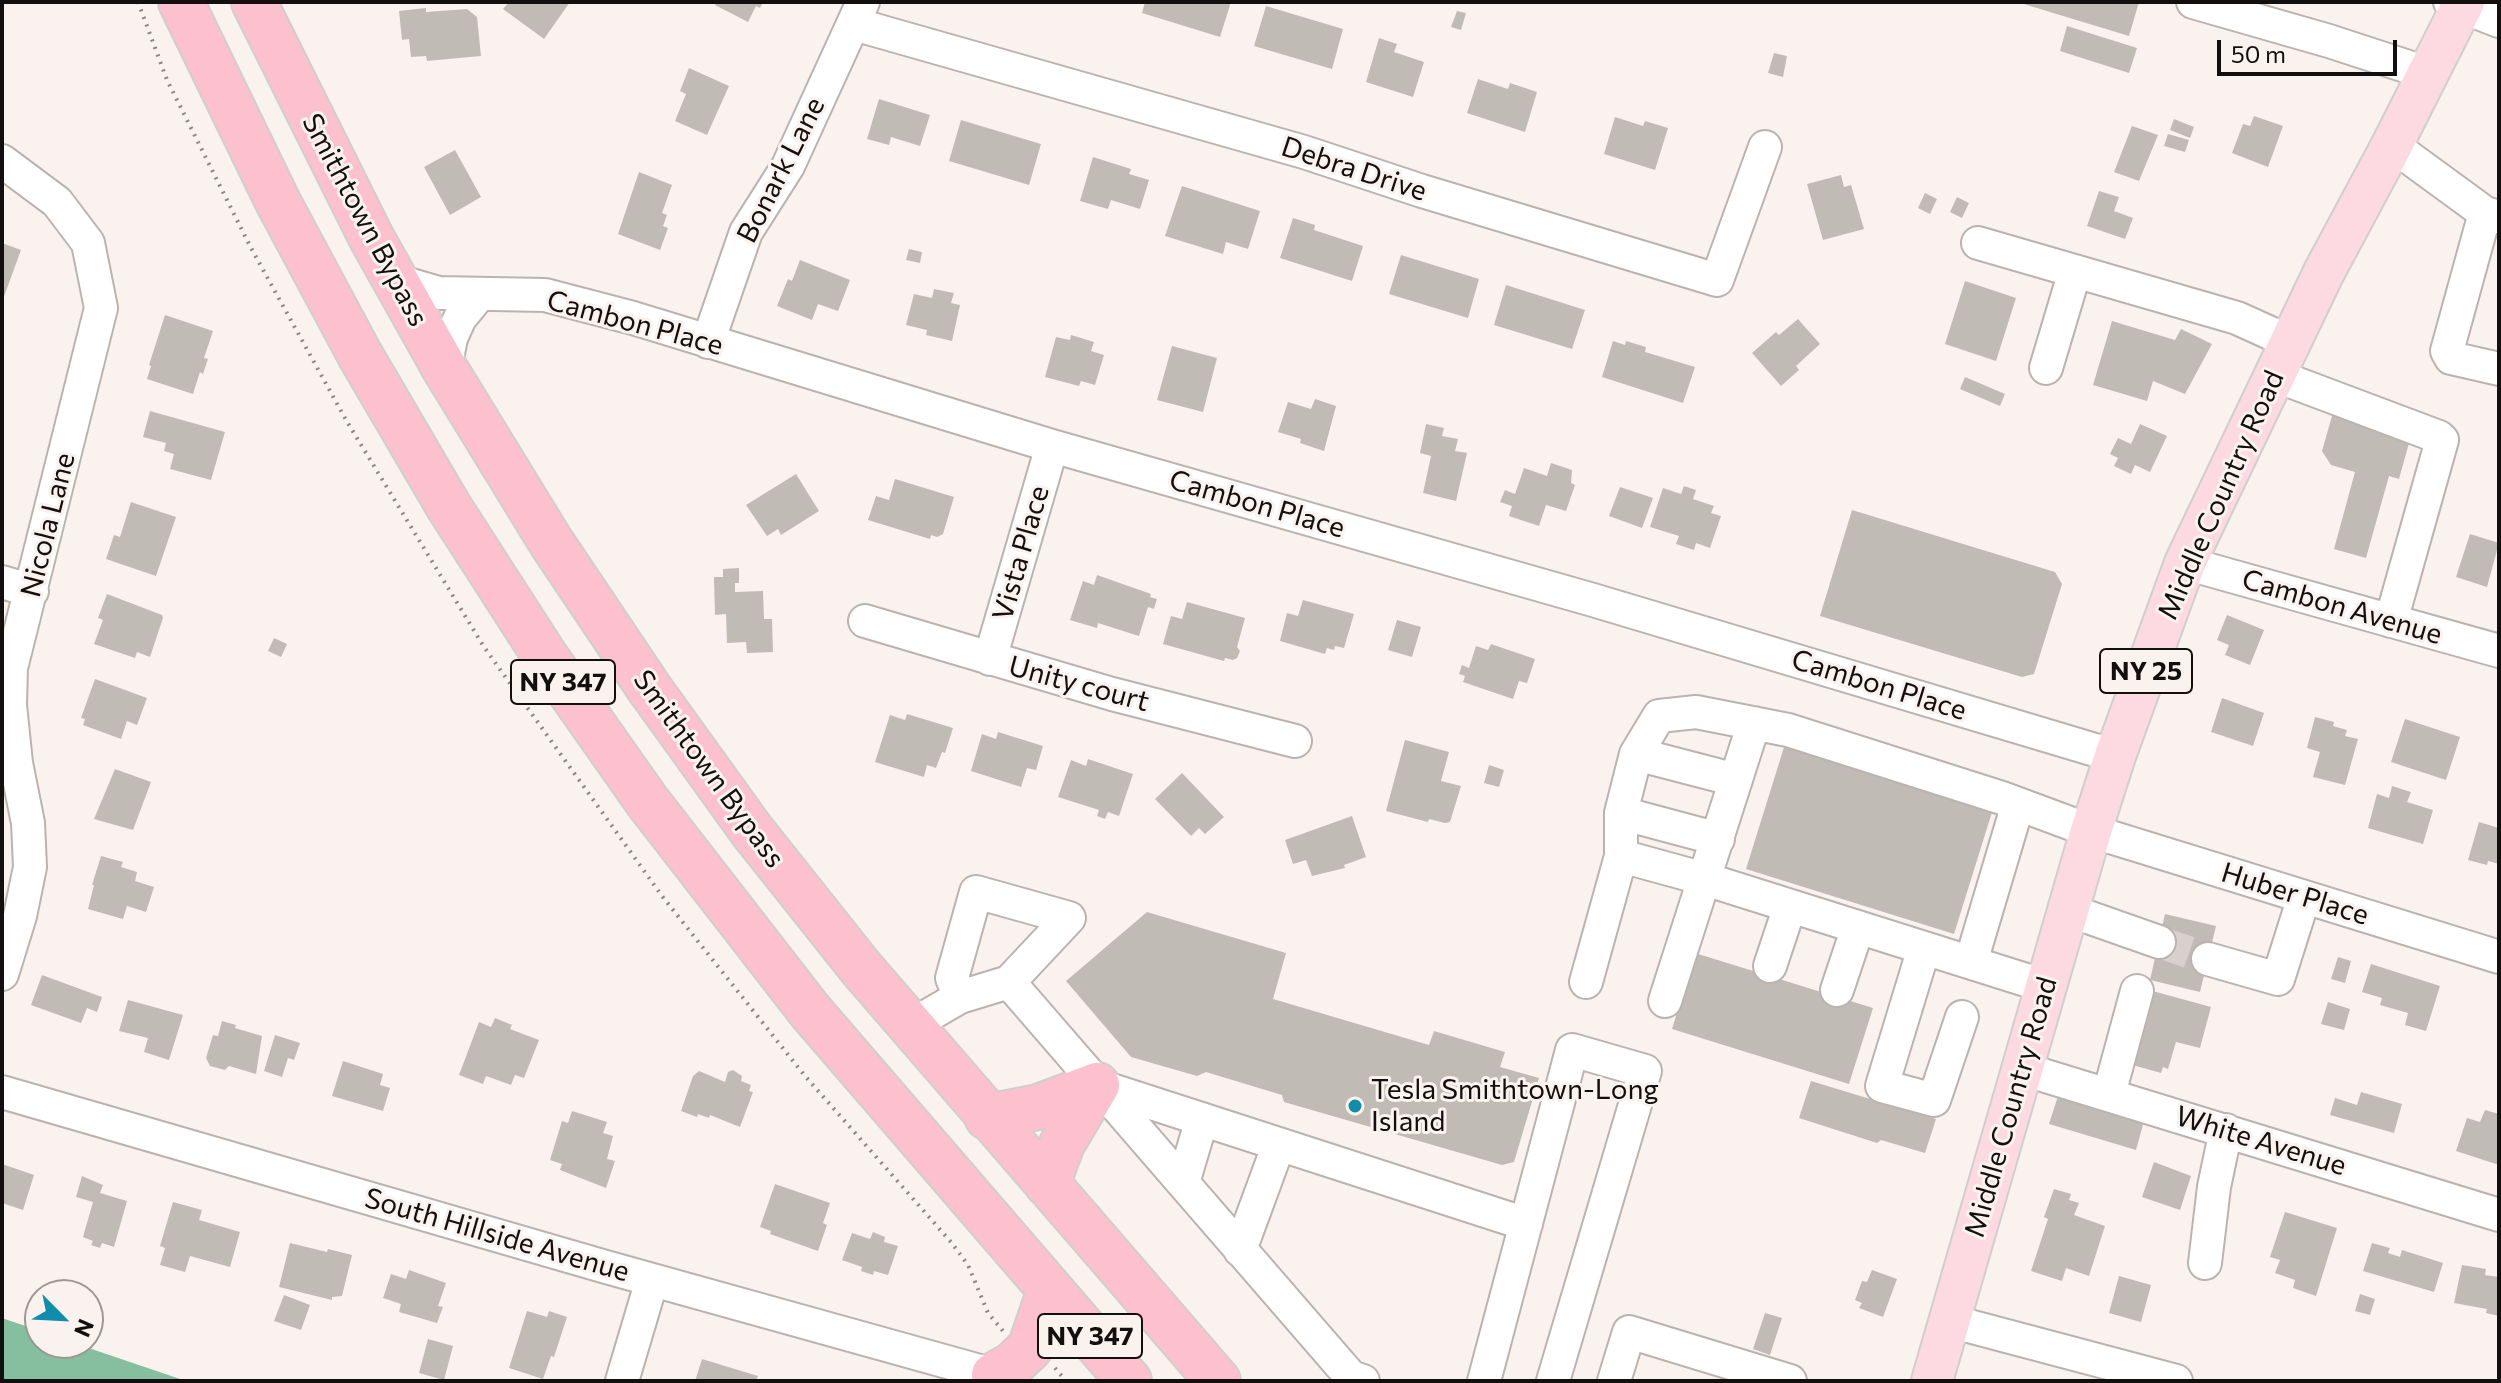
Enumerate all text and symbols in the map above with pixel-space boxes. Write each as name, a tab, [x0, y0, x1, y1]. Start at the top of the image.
scale bar	[2221, 24, 2401, 74]
text: 50 m	[2231, 39, 2286, 68]
street label: Bonark Lane	[730, 92, 832, 248]
street label: Smithtown Bypass	[295, 108, 435, 332]
street label: Debra Drive	[1277, 130, 1431, 208]
street label: Cambon Place	[543, 283, 727, 363]
street label: Middle Country Road	[2151, 365, 2291, 625]
street label: Nicola Lane	[14, 449, 82, 601]
street label: Cambon Place	[1165, 463, 1349, 545]
street label: Vista Place	[986, 482, 1056, 624]
street label: Cambon Avenue	[2238, 562, 2446, 652]
street label: Cambon Place	[1788, 642, 1970, 728]
street label: Unity court	[1005, 649, 1153, 719]
road number: NY 25	[2100, 649, 2192, 693]
road number: NY 347	[511, 660, 615, 704]
street label: Smithtown Bypass	[626, 664, 792, 874]
street label: Huber Place	[2217, 856, 2373, 932]
street label: Middle Country Road	[1958, 973, 2064, 1241]
place label: Tesla Smithtown-Long Island	[1371, 1073, 1659, 1139]
marker: Tesla Smithtown-Long Island	[1346, 1097, 1364, 1115]
street label: White Avenue	[2172, 1099, 2350, 1183]
street label: South Hillside Avenue	[361, 1181, 633, 1289]
north arrow	[24, 1279, 104, 1359]
road number: NY 347	[1038, 1314, 1142, 1358]
text: N	[69, 1315, 100, 1341]

